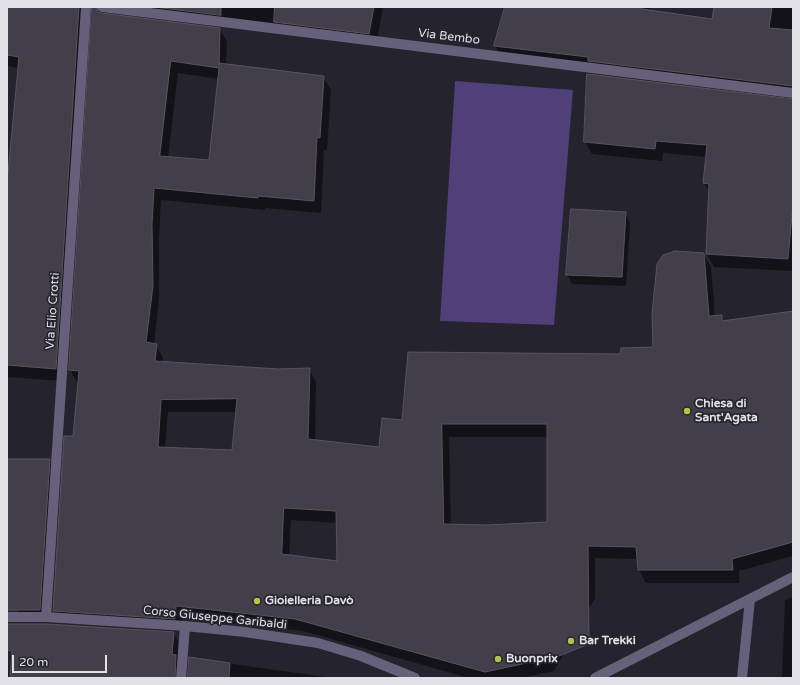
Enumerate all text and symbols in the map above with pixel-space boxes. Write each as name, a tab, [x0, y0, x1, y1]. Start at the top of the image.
street label: Via Bembo	[417, 26, 481, 48]
street label: Via Elio Crotti	[43, 272, 63, 350]
place label: Chiesa di Sant'Agata	[695, 397, 758, 425]
marker: Chiesa di Sant'Agata	[682, 406, 692, 416]
place label: Gioielleria Davò	[265, 594, 353, 608]
marker: Gioielleria Davò	[252, 596, 262, 606]
street label: Corso Giuseppe Garibaldi	[142, 603, 288, 633]
place label: Bar Trekki	[579, 634, 636, 648]
marker: Bar Trekki	[566, 636, 576, 646]
scale bar	[14, 647, 109, 673]
place label: Buonprix	[506, 652, 558, 666]
marker: Buonprix	[493, 654, 503, 664]
text: 20 m	[19, 655, 48, 669]

